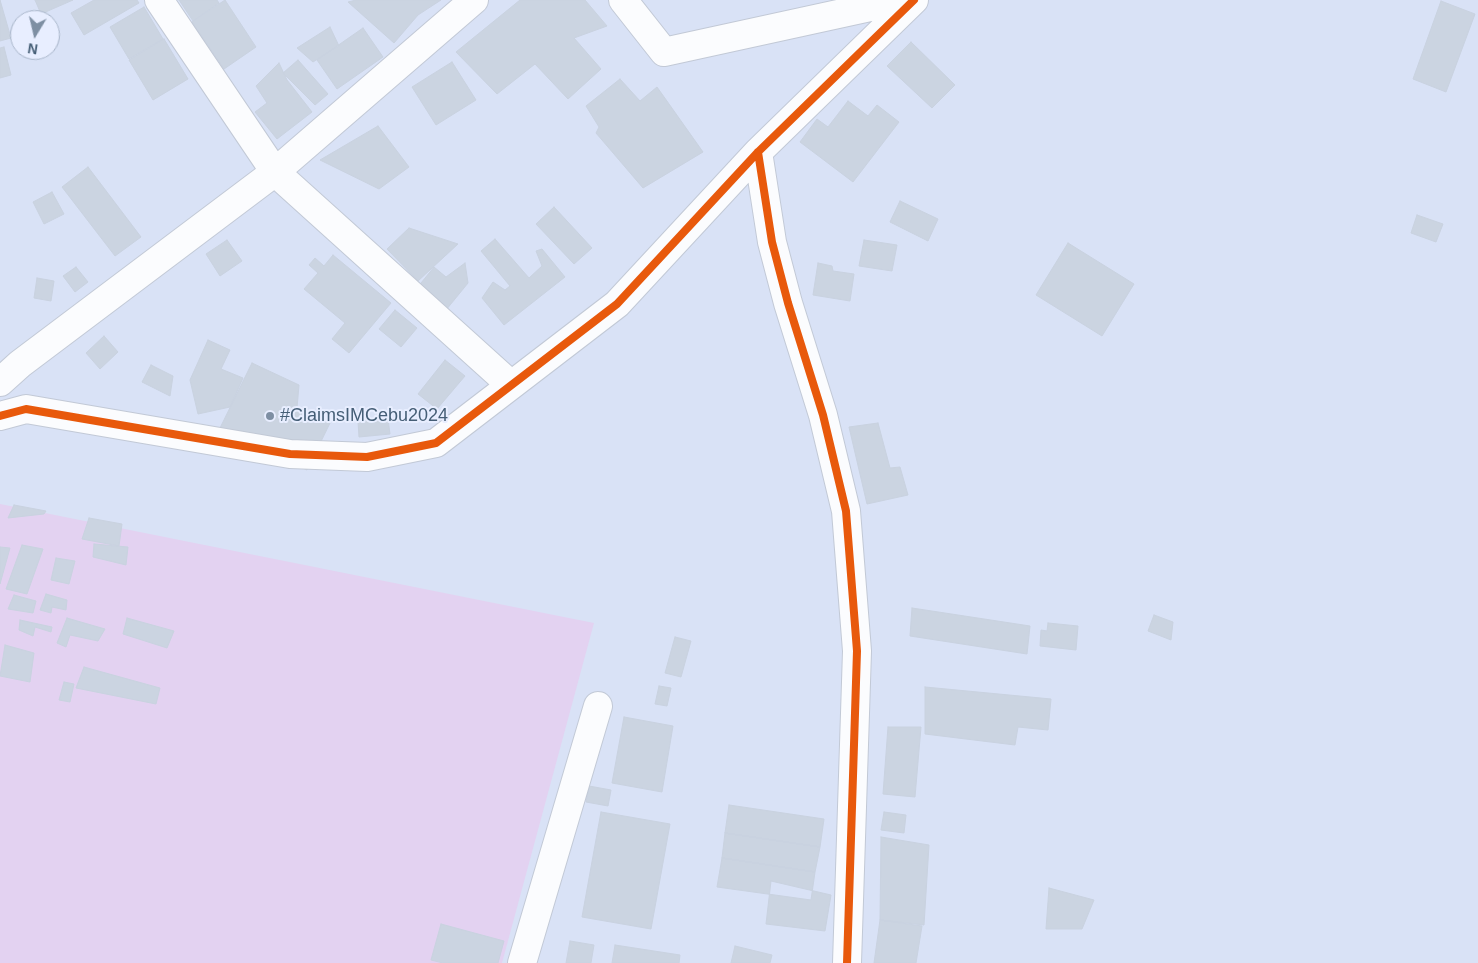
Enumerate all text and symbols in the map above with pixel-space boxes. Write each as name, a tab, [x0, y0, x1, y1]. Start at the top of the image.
north arrow	[10, 10, 60, 60]
text: N	[27, 40, 39, 58]
place label: #ClaimsIMCebu2024	[280, 405, 448, 427]
marker: #ClaimsIMCebu2024	[264, 410, 276, 422]

